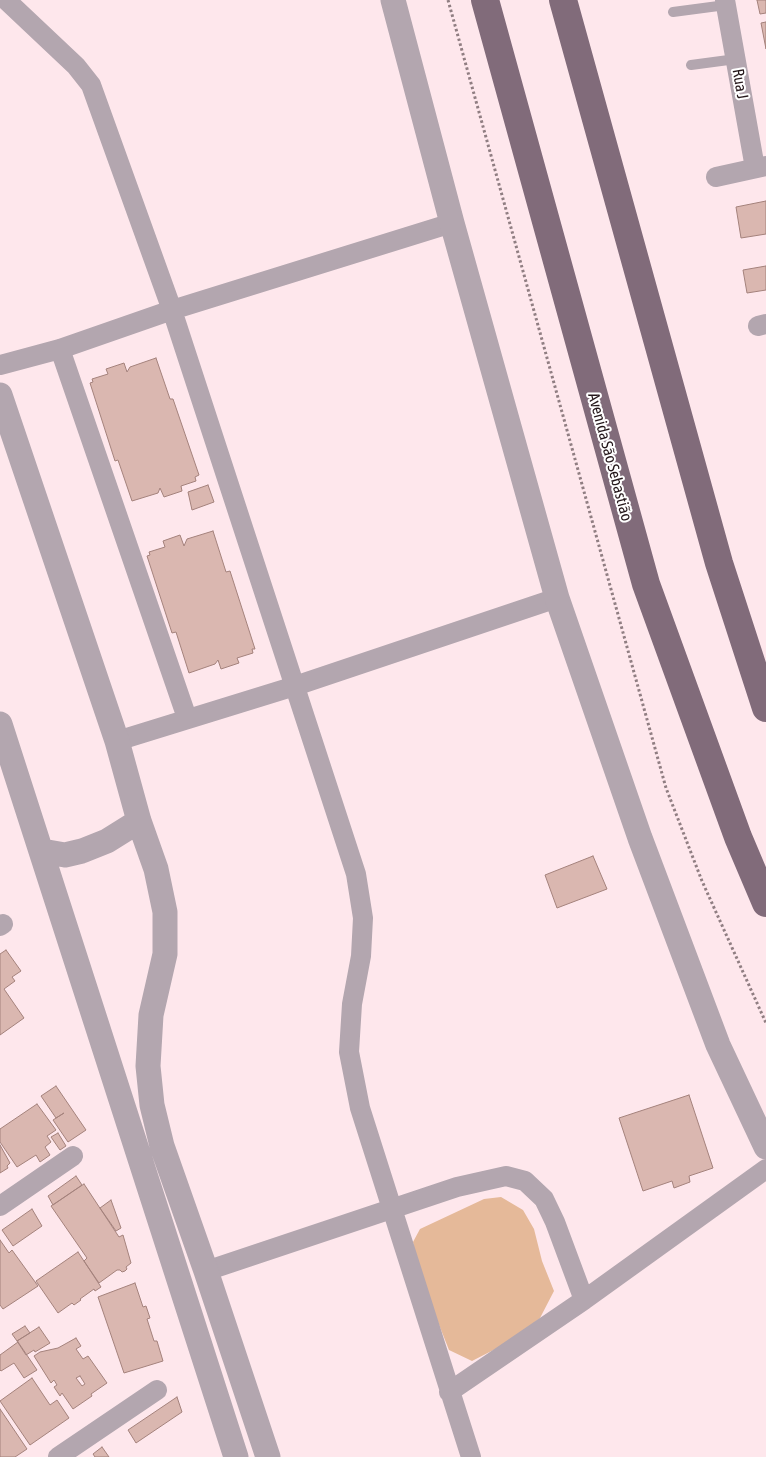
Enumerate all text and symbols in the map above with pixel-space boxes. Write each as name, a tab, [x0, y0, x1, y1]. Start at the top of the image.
street label: Rua J	[728, 67, 752, 101]
street label: Avenida São Sebastião	[584, 391, 636, 523]

